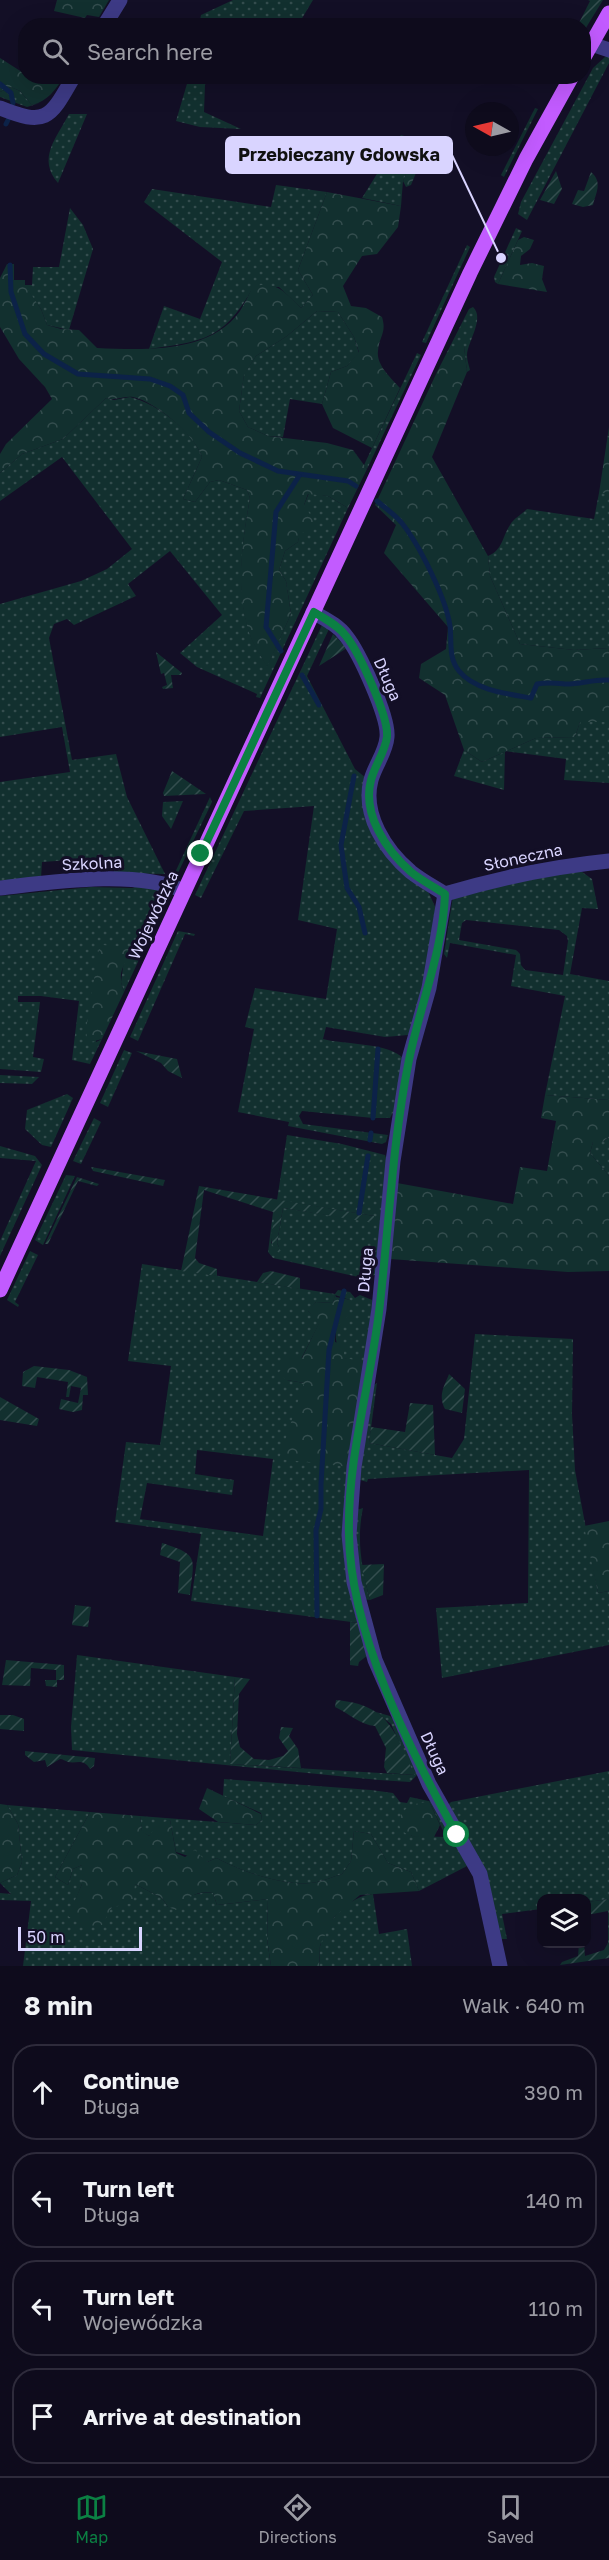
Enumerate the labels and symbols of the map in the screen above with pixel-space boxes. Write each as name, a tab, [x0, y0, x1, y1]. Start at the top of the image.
north arrow	[465, 102, 519, 156]
callout: Przebieczany Gdowska	[226, 137, 452, 173]
text: Przebieczany Gdowska	[238, 143, 440, 165]
street label: Długa	[370, 654, 406, 704]
street label: Słoneczna	[482, 839, 564, 875]
route end	[187, 840, 213, 866]
street label: Szkolna	[61, 851, 123, 875]
street label: Wojewódzka	[124, 867, 182, 963]
street label: Długa	[353, 1247, 377, 1293]
street label: Długa	[416, 1728, 454, 1778]
route start	[443, 1821, 469, 1847]
scale bar	[18, 1924, 142, 1952]

